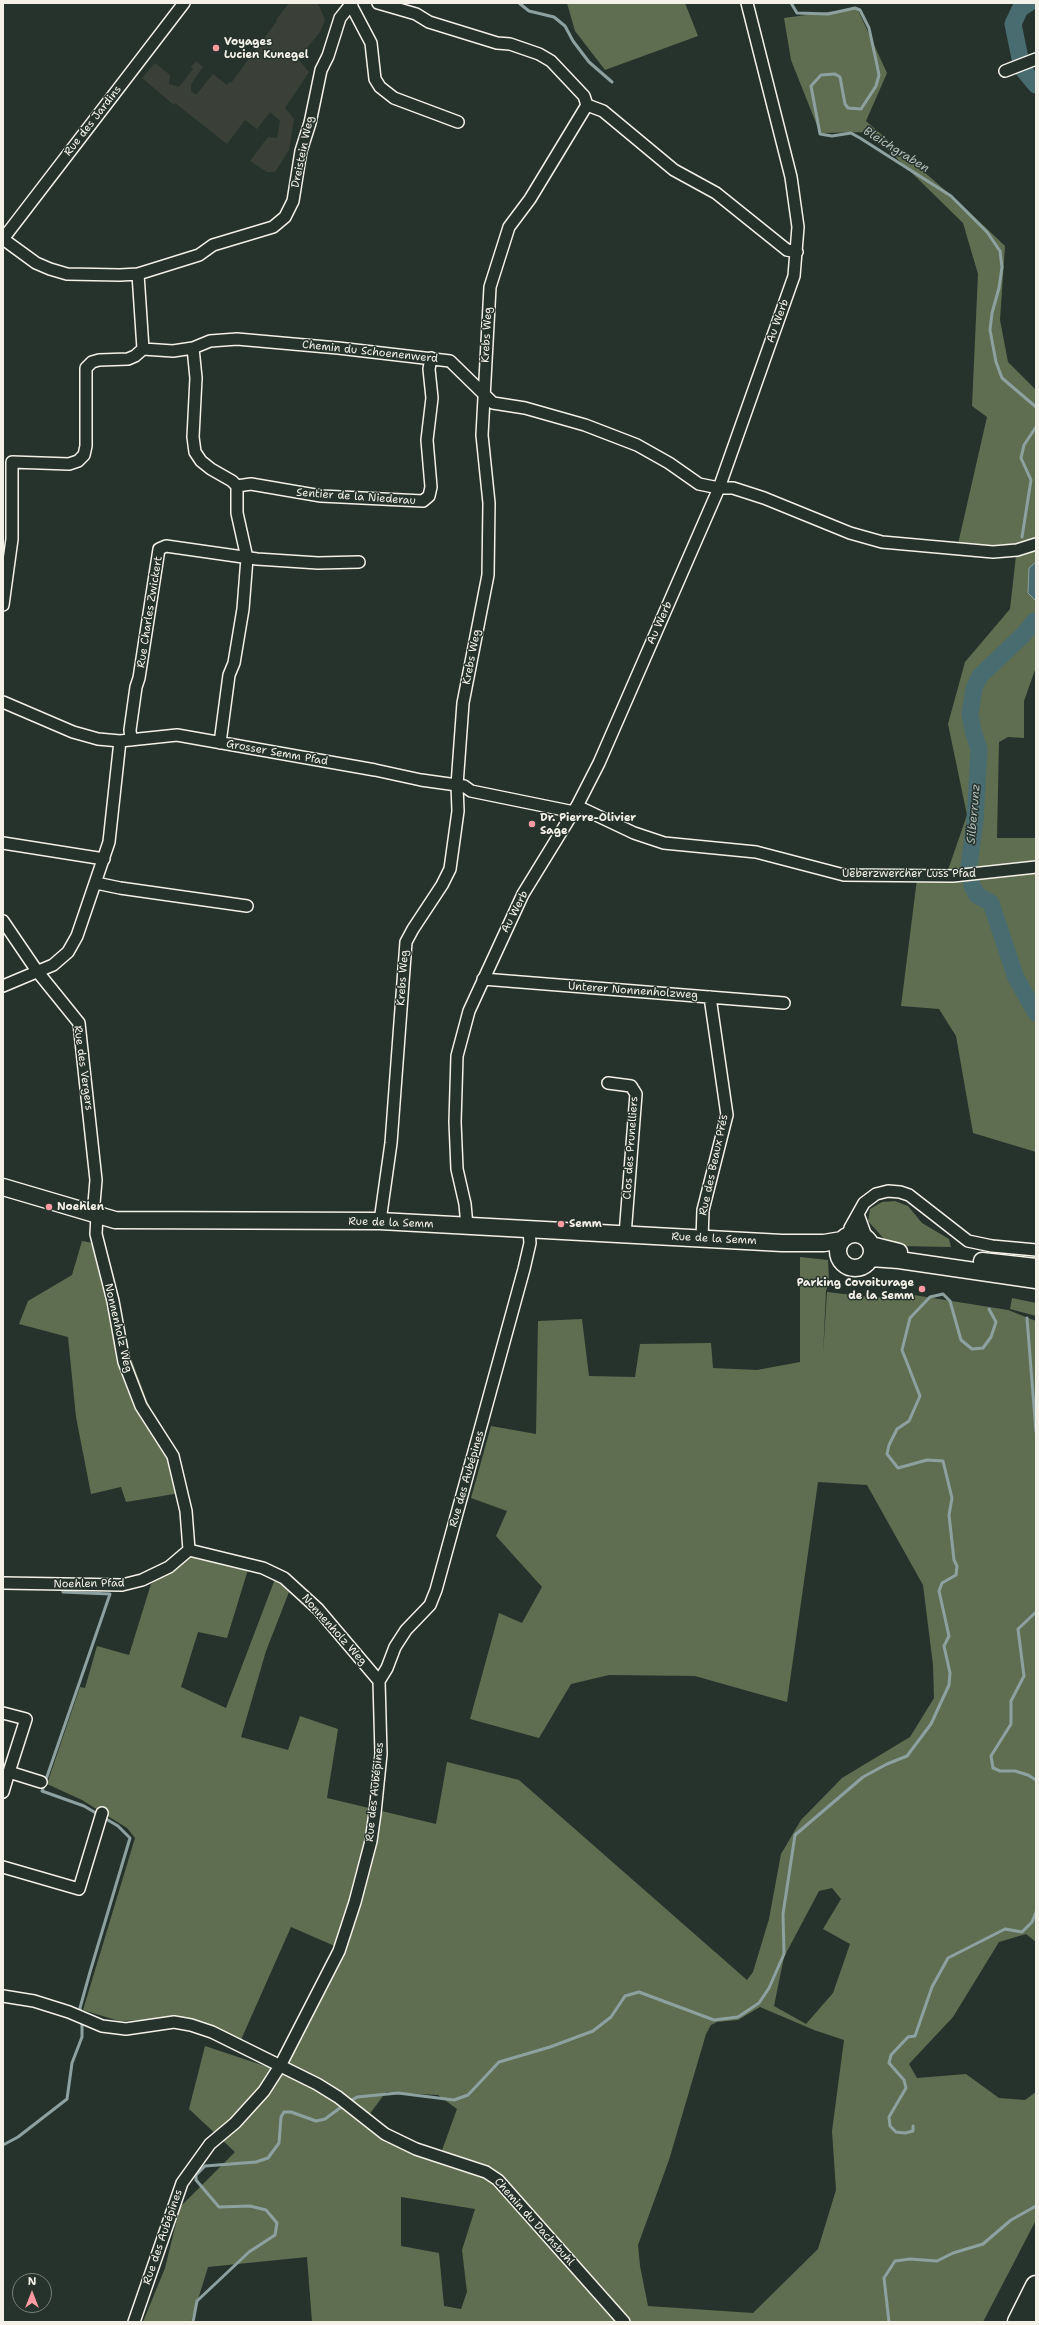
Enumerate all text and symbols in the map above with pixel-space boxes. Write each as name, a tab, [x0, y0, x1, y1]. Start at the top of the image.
place label: Voyages Lucien Kunegel	[224, 35, 308, 61]
marker: Voyages Lucien Kunegel	[211, 43, 221, 53]
street label: Rue des Jardins	[61, 83, 125, 159]
street label: Dreistein Weg	[289, 115, 317, 189]
water label: Bleichgraben	[860, 124, 932, 176]
street label: Au Werb	[764, 297, 792, 345]
street label: Krebs Weg	[479, 307, 495, 363]
street label: Chemin du Schoenenwerd	[301, 338, 439, 366]
street label: Sentier de la Niederau	[296, 486, 416, 508]
street label: Rue Charles Zwickert	[135, 555, 165, 669]
street label: Au Werb	[645, 600, 675, 646]
street label: Krebs Weg	[460, 628, 484, 686]
street label: Grosser Semm Pfad	[225, 738, 329, 768]
water label: Silberrunz	[964, 783, 984, 845]
place label: Dr. Pierre-Olivier Sage	[540, 811, 636, 837]
marker: Dr. Pierre-Olivier Sage	[527, 819, 537, 829]
street label: Ueberzwercher Luss Pfad	[842, 867, 976, 881]
street label: Au Werb	[499, 889, 531, 935]
street label: Krebs Weg	[394, 950, 412, 1006]
street label: Unterer Nonnenholzweg	[568, 980, 698, 1002]
street label: Rue des Vergers	[70, 1025, 96, 1111]
street label: Clos des Prunelliers	[621, 1096, 641, 1200]
street label: Rue des Beaux Prés	[697, 1113, 731, 1217]
place label: Noehlen	[57, 1200, 104, 1214]
marker: Noehlen	[44, 1202, 54, 1212]
street label: Rue de la Semm	[348, 1215, 434, 1231]
place label: Semm	[569, 1217, 602, 1231]
marker: Semm	[556, 1219, 566, 1229]
street label: Rue de la Semm	[671, 1230, 757, 1248]
place label: Parking Covoiturage de la Semm	[797, 1276, 914, 1302]
street label: Nonnenholz Weg	[101, 1282, 135, 1374]
marker: Parking Covoiturage de la Semm	[917, 1284, 927, 1294]
street label: Rue des Aubépines	[447, 1429, 487, 1529]
street label: Noehlen Pfad	[53, 1577, 125, 1591]
street label: Nonnenholz Weg	[299, 1592, 369, 1668]
street label: Rue des Aubépines	[363, 1742, 387, 1842]
street label: Chemin du Dachsbuhl	[491, 2176, 577, 2268]
street label: Rue des Aubépines	[141, 2188, 185, 2286]
north arrow	[12, 2273, 52, 2313]
text: N	[28, 2274, 36, 2289]

